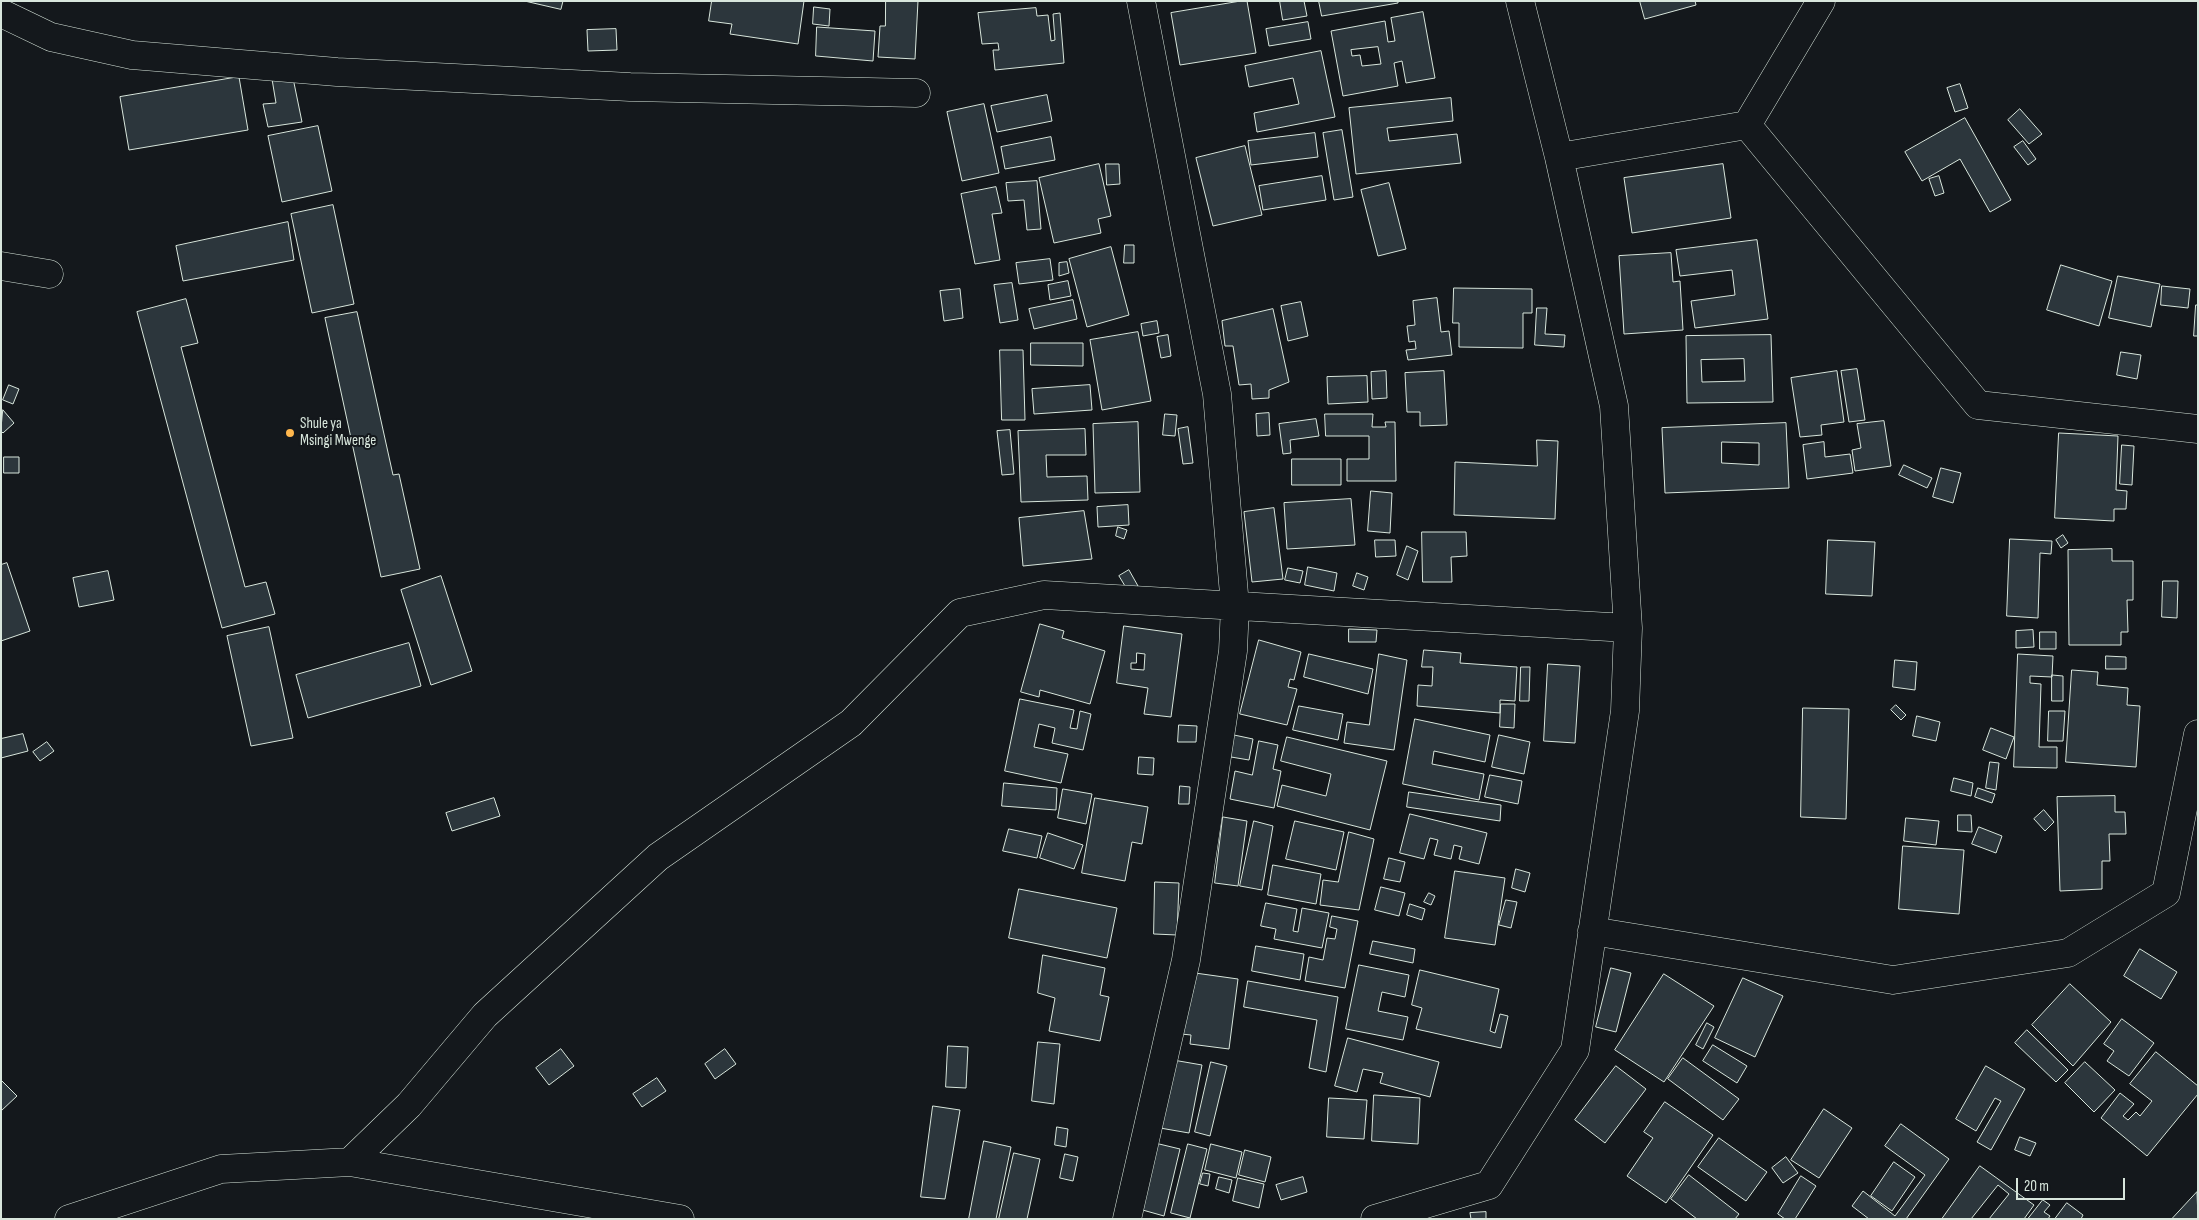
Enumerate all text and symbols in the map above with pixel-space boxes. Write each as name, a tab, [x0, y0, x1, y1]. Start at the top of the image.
place label: Shule ya Msingi Mwenge	[300, 415, 376, 450]
marker: Shule ya Msingi Mwenge	[284, 427, 296, 439]
scale bar	[2019, 1168, 2128, 1200]
text: 20 m	[2024, 1177, 2049, 1196]

